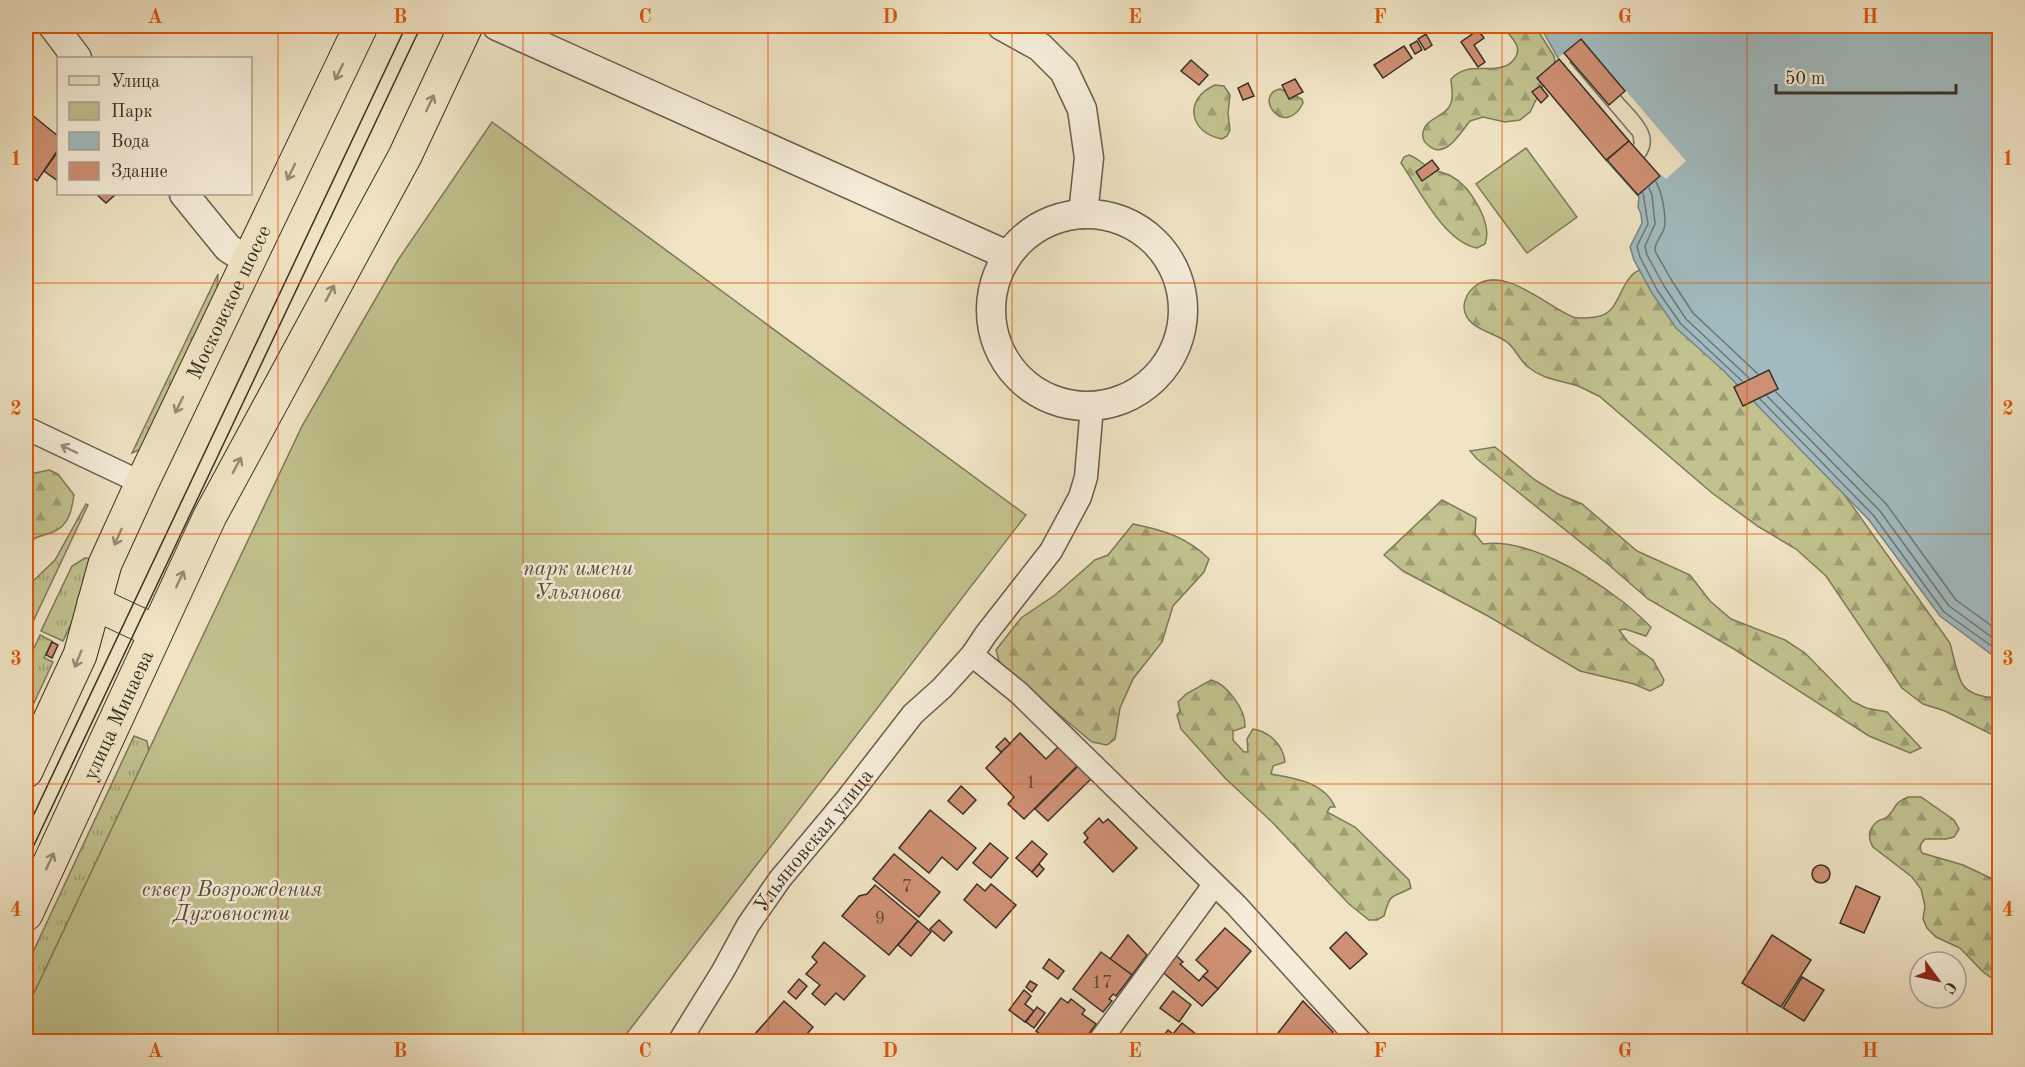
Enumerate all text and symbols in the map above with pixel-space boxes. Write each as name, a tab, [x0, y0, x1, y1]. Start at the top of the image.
text: A	[147, 8, 163, 28]
text: B	[393, 8, 407, 28]
text: C	[638, 8, 652, 28]
text: D	[882, 8, 898, 28]
text: E	[1128, 8, 1142, 28]
text: F	[1373, 8, 1387, 28]
text: G	[1618, 8, 1632, 28]
text: H	[1862, 8, 1878, 28]
legend	[57, 57, 252, 195]
scale bar	[1776, 57, 1956, 95]
one-way arrow	[332, 63, 344, 81]
text: 50 m	[1785, 70, 1825, 88]
text: Улица	[111, 73, 160, 91]
one-way arrow	[424, 95, 436, 113]
text: Парк	[111, 103, 152, 121]
text: Вода	[111, 133, 150, 151]
text: 1	[10, 150, 22, 170]
text: 1	[2002, 150, 2014, 170]
text: Здание	[111, 163, 168, 181]
one-way arrow	[284, 163, 296, 181]
street label: Московское шоссе	[184, 222, 276, 383]
one-way arrow	[325, 285, 336, 303]
one-way arrow	[173, 395, 185, 413]
text: 2	[10, 400, 22, 420]
text: 2	[2002, 400, 2014, 420]
one-way arrow	[60, 443, 78, 455]
one-way arrow	[231, 457, 243, 474]
one-way arrow	[111, 527, 123, 545]
park label: парк имени Ульянова	[523, 559, 633, 604]
one-way arrow	[175, 571, 187, 589]
street label: улица Минаева	[80, 648, 158, 784]
one-way arrow	[72, 649, 83, 668]
text: 3	[10, 650, 22, 670]
text: 3	[2002, 650, 2014, 670]
street label: Ульяновская улица	[751, 766, 878, 917]
house number: 1	[1026, 774, 1036, 792]
one-way arrow	[45, 852, 56, 870]
house number: 7	[902, 878, 912, 896]
park label: сквер Возрождения Духовности	[142, 880, 322, 925]
text: 4	[10, 901, 22, 921]
text: 4	[2002, 901, 2014, 921]
house number: 9	[875, 910, 885, 928]
north arrow	[1908, 950, 1968, 1010]
house number: 17	[1092, 974, 1112, 992]
text: С	[1939, 978, 1958, 996]
text: A	[147, 1042, 163, 1062]
text: B	[393, 1042, 407, 1062]
text: C	[638, 1042, 652, 1062]
text: D	[882, 1042, 898, 1062]
text: E	[1128, 1042, 1142, 1062]
text: F	[1373, 1042, 1387, 1062]
text: G	[1618, 1042, 1632, 1062]
text: H	[1862, 1042, 1878, 1062]

